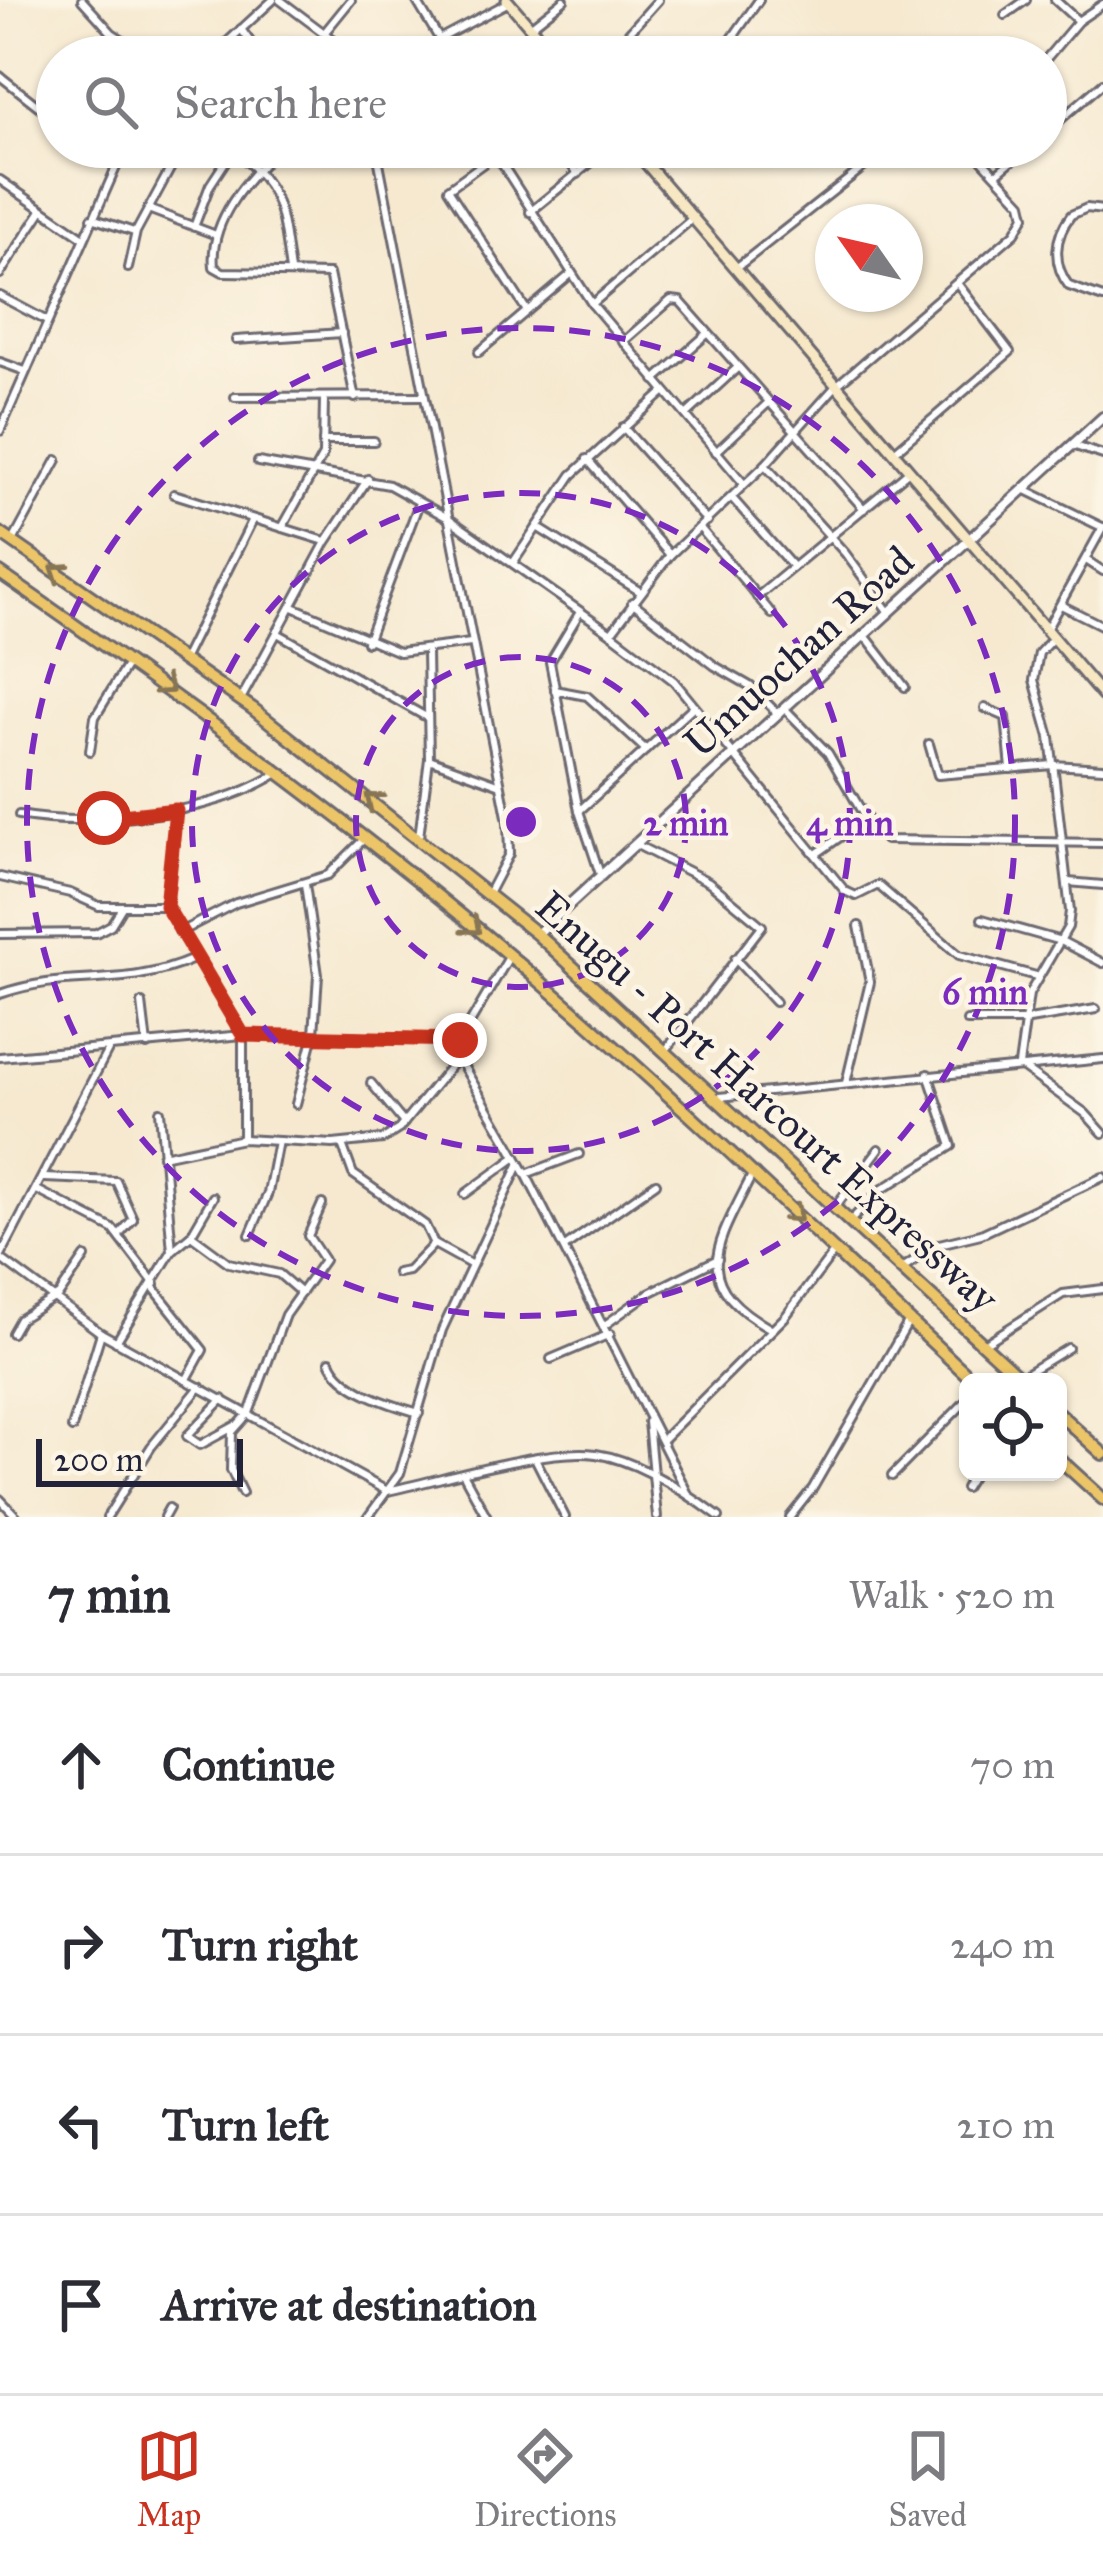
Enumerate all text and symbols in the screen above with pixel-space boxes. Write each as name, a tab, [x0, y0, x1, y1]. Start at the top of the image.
search box	[36, 36, 1067, 168]
icon: search	[78, 69, 144, 135]
text: Search here	[174, 75, 387, 130]
north arrow	[815, 204, 923, 312]
street label: Umuochan Road	[673, 535, 925, 769]
one-way arrow	[49, 564, 71, 586]
one-way arrow	[152, 673, 174, 695]
route start	[77, 791, 131, 845]
one-way arrow	[365, 793, 387, 814]
centre of rings	[500, 801, 542, 843]
text: 2 min	[643, 801, 729, 845]
text: 4 min	[806, 801, 894, 845]
street label: Enugu - Port Harcourt Expressway	[525, 880, 1010, 1325]
one-way arrow	[459, 912, 481, 934]
text: 6 min	[942, 970, 1028, 1014]
route end	[433, 1013, 487, 1067]
one-way arrow	[781, 1200, 803, 1222]
map controls	[959, 1373, 1067, 1481]
button: locate	[959, 1373, 1067, 1481]
scale bar	[36, 1433, 243, 1486]
text: 200 m	[54, 1440, 144, 1480]
text: 7 min	[48, 1564, 171, 1626]
text: Walk · 520 m	[848, 1571, 1055, 1619]
icon: ahead	[48, 1732, 114, 1798]
text: Continue	[162, 1737, 335, 1792]
text: 70 m	[970, 1741, 1055, 1789]
icon: right	[48, 1912, 114, 1978]
text: Turn right	[162, 1917, 358, 1972]
text: 240 m	[950, 1921, 1055, 1969]
icon: left	[48, 2092, 114, 2158]
text: Turn left	[162, 2097, 329, 2152]
text: 210 m	[957, 2101, 1055, 2149]
icon: arrive	[48, 2272, 114, 2338]
text: Arrive at destination	[162, 2277, 537, 2332]
tab: Map	[136, 2423, 202, 2535]
tab: Directions	[474, 2423, 616, 2535]
tab: Saved	[889, 2423, 967, 2535]

